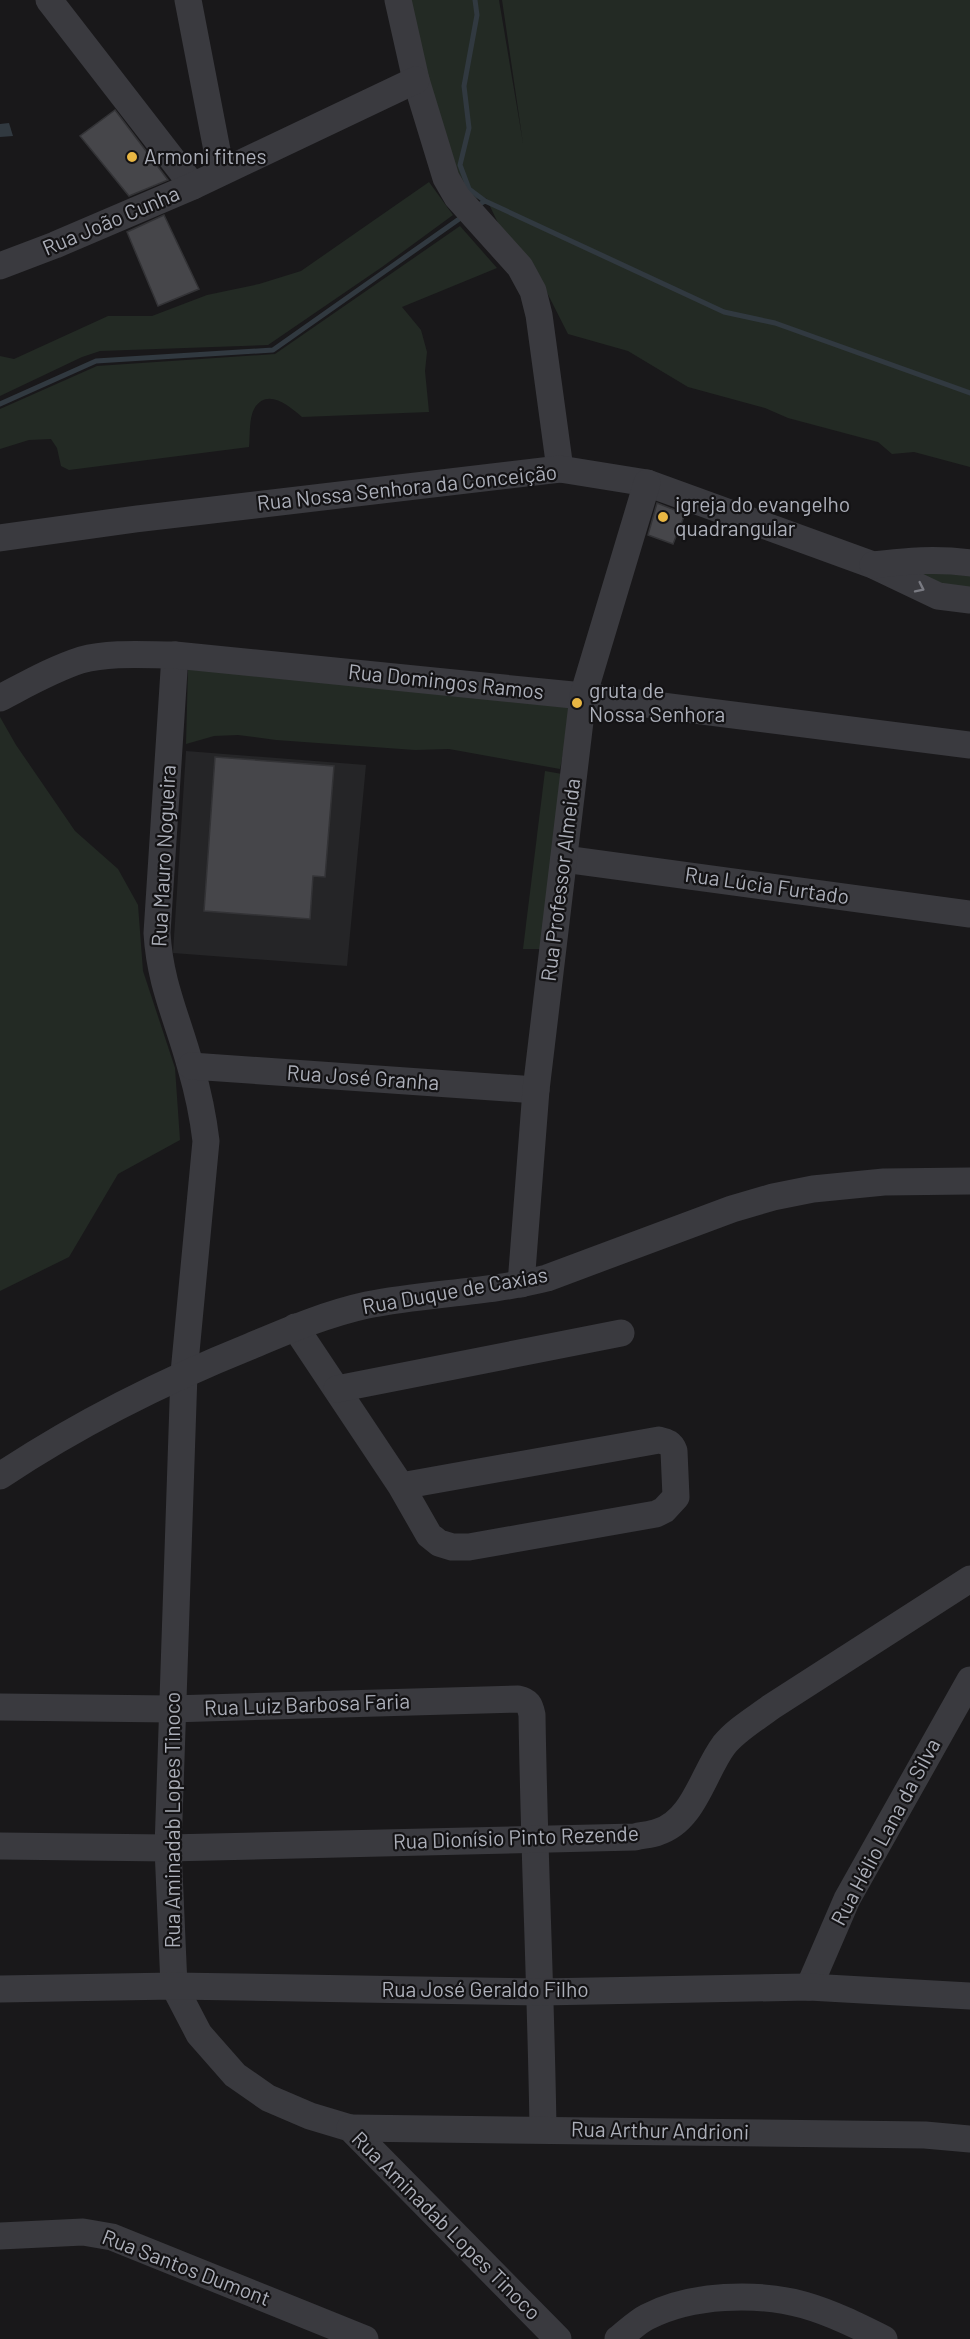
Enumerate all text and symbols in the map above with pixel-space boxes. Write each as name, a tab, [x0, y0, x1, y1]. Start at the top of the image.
place label: Armoni fitnes	[144, 143, 267, 168]
marker: Armoni fitnes	[125, 150, 139, 164]
street label: Rua João Cunha	[38, 180, 183, 260]
street label: Rua Nossa Senhora da Conceição	[256, 458, 558, 515]
place label: igreja do evangelho quadrangular	[675, 491, 850, 540]
marker: igreja do evangelho quadrangular	[656, 510, 670, 524]
one-way arrow	[914, 581, 925, 592]
street label: Rua Domingos Ramos	[347, 658, 545, 703]
place label: gruta de Nossa Senhora	[589, 677, 725, 726]
marker: gruta de Nossa Senhora	[570, 696, 584, 710]
street label: Rua Mauro Nogueira	[145, 764, 180, 948]
street label: Rua Professor Almeida	[535, 777, 584, 983]
street label: Rua Lúcia Furtado	[683, 861, 851, 908]
street label: Rua José Granha	[286, 1059, 440, 1094]
street label: Rua Duque de Caxias	[360, 1261, 549, 1318]
street label: Rua Luiz Barbosa Faria	[204, 1687, 410, 1720]
street label: Rua Aminadab Lopes Tinoco	[159, 1692, 184, 1948]
street label: Rua Hélio Lana da Silva	[825, 1734, 945, 1929]
street label: Rua Dionísio Pinto Rezende	[393, 1820, 639, 1853]
street label: Rua José Geraldo Filho	[381, 1976, 589, 2001]
street label: Rua Arthur Andrioni	[571, 2115, 749, 2144]
street label: Rua Aminadab Lopes Tinoco	[348, 2125, 547, 2324]
street label: Rua Santos Dumont	[99, 2223, 274, 2310]

